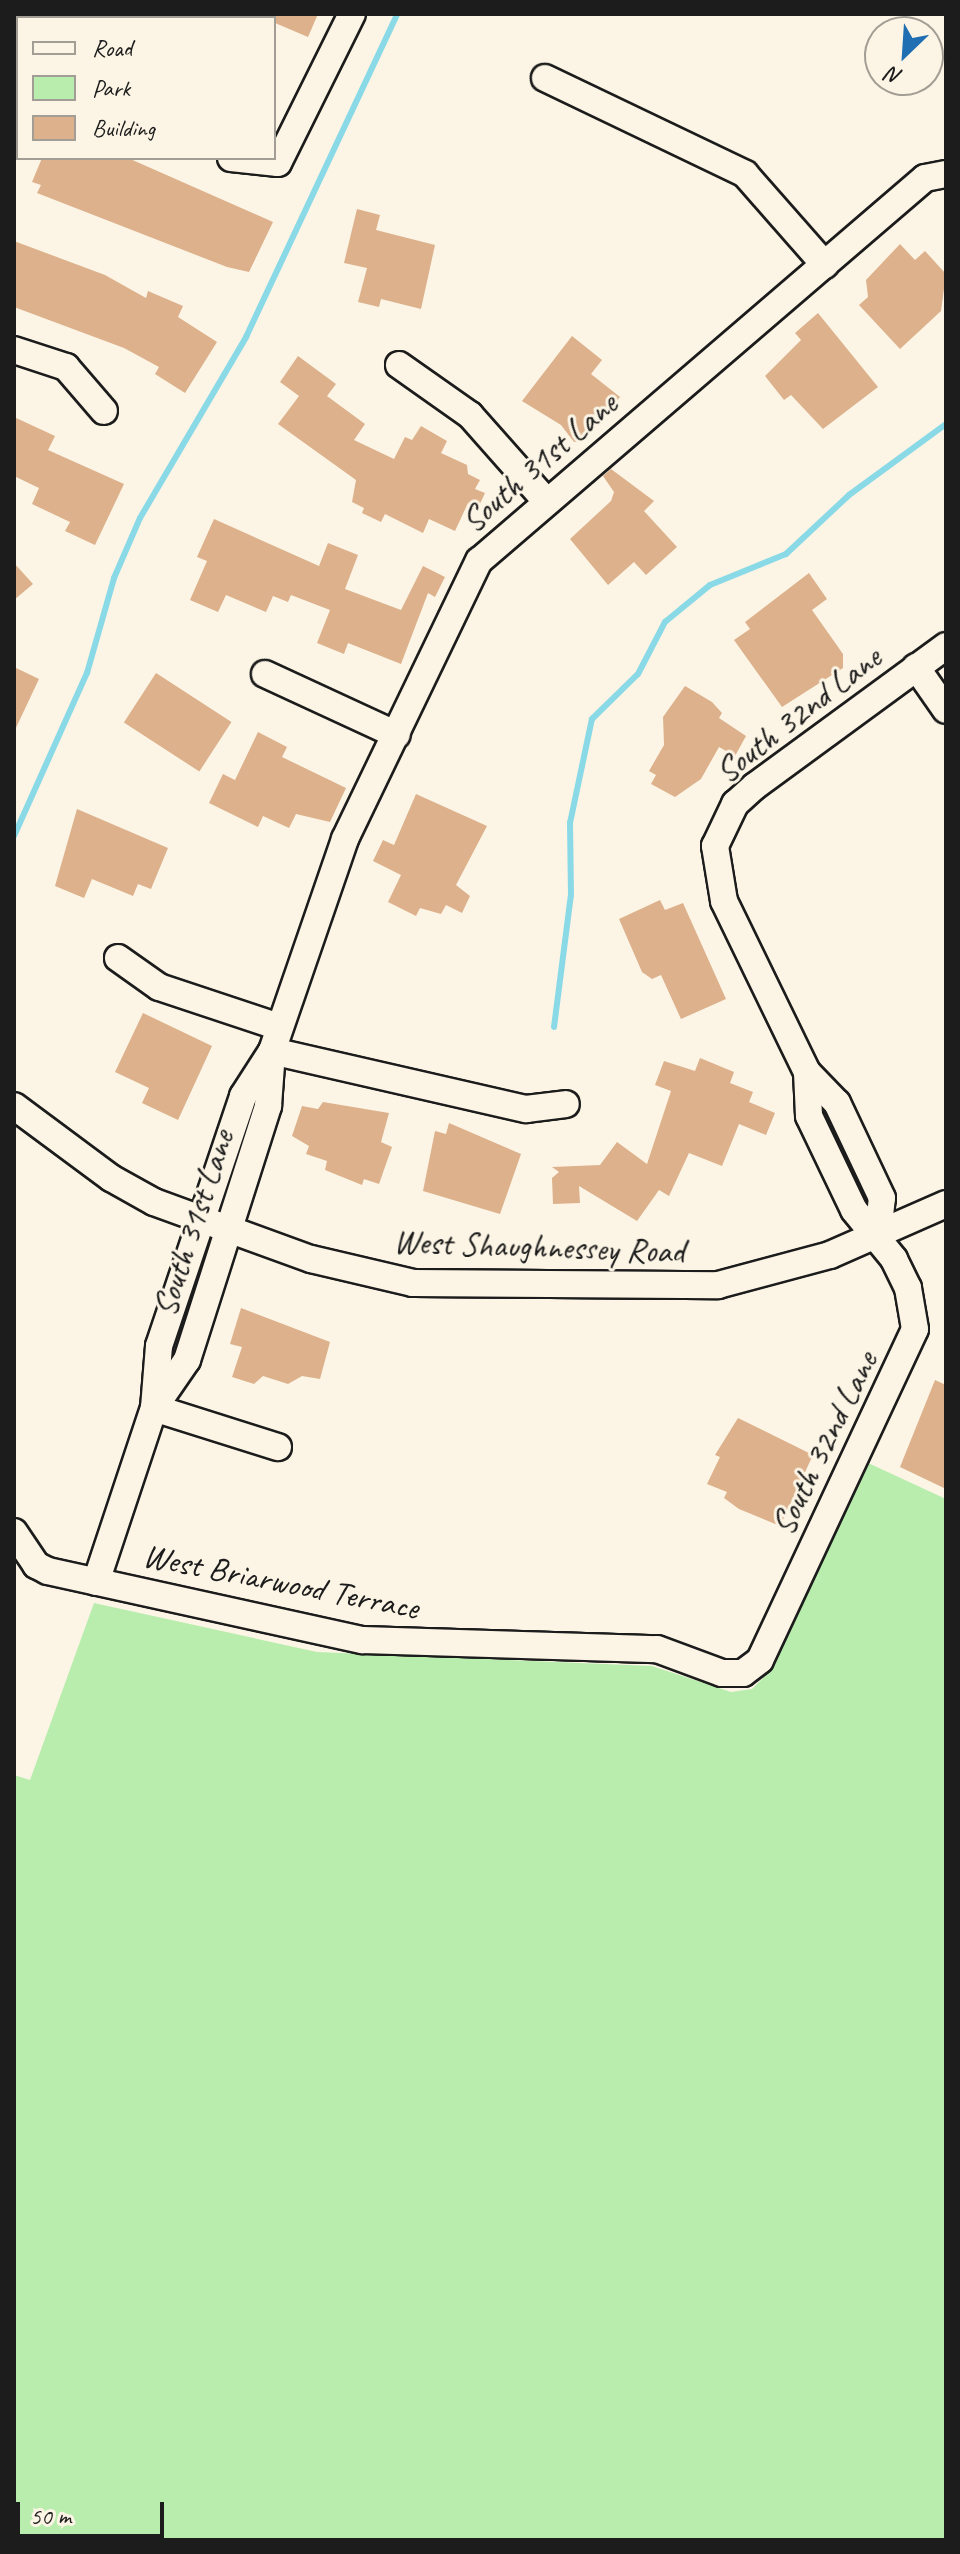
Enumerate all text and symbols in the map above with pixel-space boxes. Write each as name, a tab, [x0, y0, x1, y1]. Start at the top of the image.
legend	[16, 16, 276, 160]
north arrow	[864, 16, 944, 96]
text: Road	[92, 33, 132, 63]
text: N	[883, 60, 907, 92]
text: Park	[92, 73, 130, 103]
text: Building	[92, 113, 155, 143]
street label: South 31st Lane	[453, 383, 625, 541]
street label: South 32nd Lane	[707, 637, 889, 791]
street label: South 31st Lane	[144, 1125, 242, 1321]
street label: West Shaughnessey Road	[392, 1221, 686, 1271]
street label: South 32nd Lane	[762, 1345, 886, 1541]
street label: West Briarwood Terrace	[141, 1534, 421, 1628]
scale bar	[20, 2486, 168, 2536]
text: 50 m	[30, 2501, 71, 2531]

